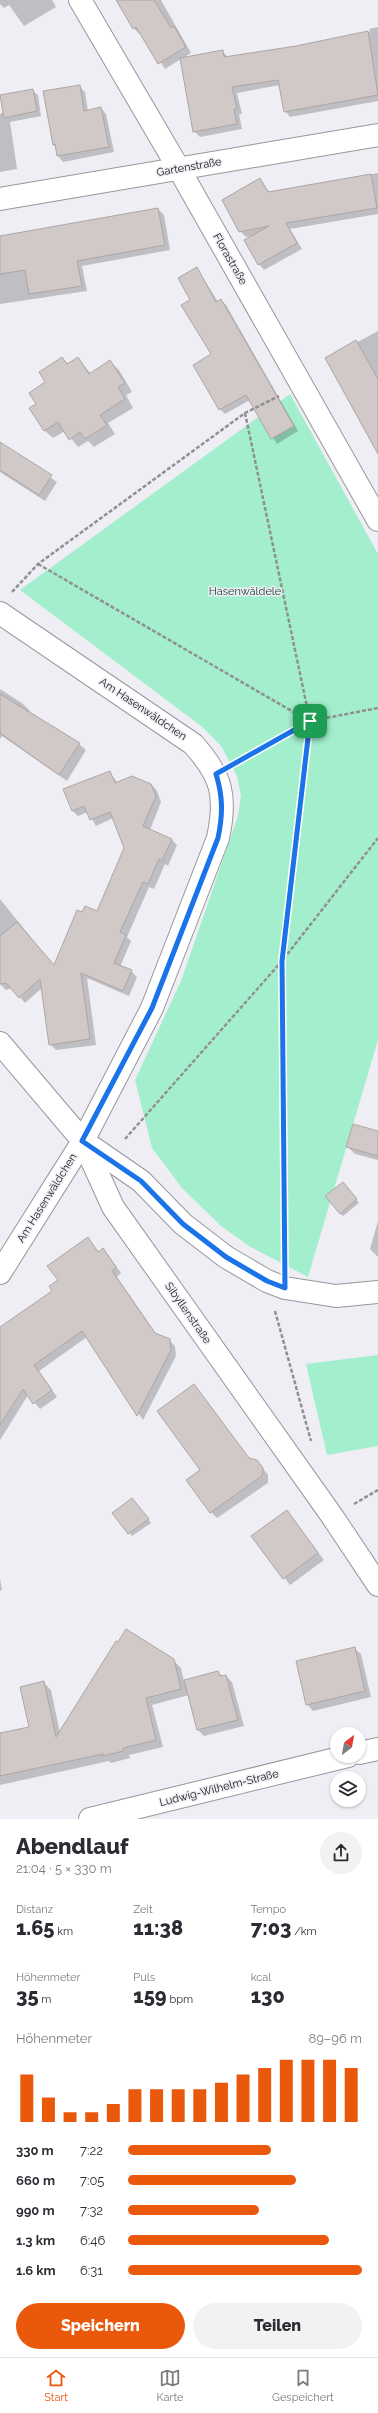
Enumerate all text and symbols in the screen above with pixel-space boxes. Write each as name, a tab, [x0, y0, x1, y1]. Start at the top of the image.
street label: Gartenstraße	[156, 155, 223, 179]
street label: Florastraße	[210, 231, 250, 287]
park label: Hasenwäldele	[209, 585, 282, 598]
street label: Am Hasenwäldchen	[97, 675, 189, 743]
pin	[293, 704, 327, 738]
icon: arrive	[299, 710, 321, 732]
street label: Am Hasenwäldchen	[14, 1151, 80, 1245]
street label: Sibyllenstraße	[162, 1280, 214, 1347]
north arrow	[330, 1727, 366, 1763]
map controls	[330, 1727, 366, 1807]
street label: Ludwig-Wilhelm-Straße	[158, 1767, 280, 1809]
button: layers	[330, 1771, 366, 1807]
button: share	[320, 1832, 362, 1874]
text: Abendlauf	[16, 1833, 129, 1859]
text: 21:04 · 5 × 330 m	[16, 1861, 112, 1876]
text: Distanz	[16, 1903, 53, 1916]
text: Zeit	[133, 1903, 153, 1916]
text: Tempo	[251, 1903, 286, 1916]
text: 1.65	[16, 1916, 54, 1940]
text: 11:38	[133, 1916, 183, 1940]
text: 7:03	[251, 1916, 291, 1940]
text: km	[54, 1925, 73, 1938]
text: /km	[291, 1925, 317, 1938]
text: Höhenmeter	[16, 1971, 80, 1984]
text: Puls	[133, 1971, 155, 1984]
text: kcal	[251, 1971, 271, 1984]
text: 35	[16, 1984, 39, 2008]
text: 159	[133, 1984, 167, 2008]
text: 130	[251, 1984, 285, 2008]
text: m	[39, 1993, 51, 2006]
text: bpm	[167, 1993, 193, 2006]
text: Höhenmeter	[16, 2031, 92, 2046]
text: 89–96 m	[309, 2031, 362, 2046]
text: 330 m	[16, 2143, 54, 2158]
text: 7:22	[80, 2143, 103, 2158]
text: 660 m	[16, 2173, 55, 2188]
text: 7:05	[80, 2173, 104, 2188]
text: 990 m	[16, 2203, 55, 2218]
text: 7:32	[80, 2203, 103, 2218]
text: 1.3 km	[16, 2233, 55, 2248]
text: 6:46	[80, 2233, 105, 2248]
text: 1.6 km	[16, 2263, 56, 2278]
text: 6:31	[80, 2263, 103, 2278]
button: Speichern	[16, 2303, 185, 2349]
button: Teilen	[193, 2303, 362, 2349]
tab: Start	[44, 2367, 68, 2404]
tab: Karte	[157, 2367, 184, 2404]
tab: Gespeichert	[272, 2367, 334, 2404]

